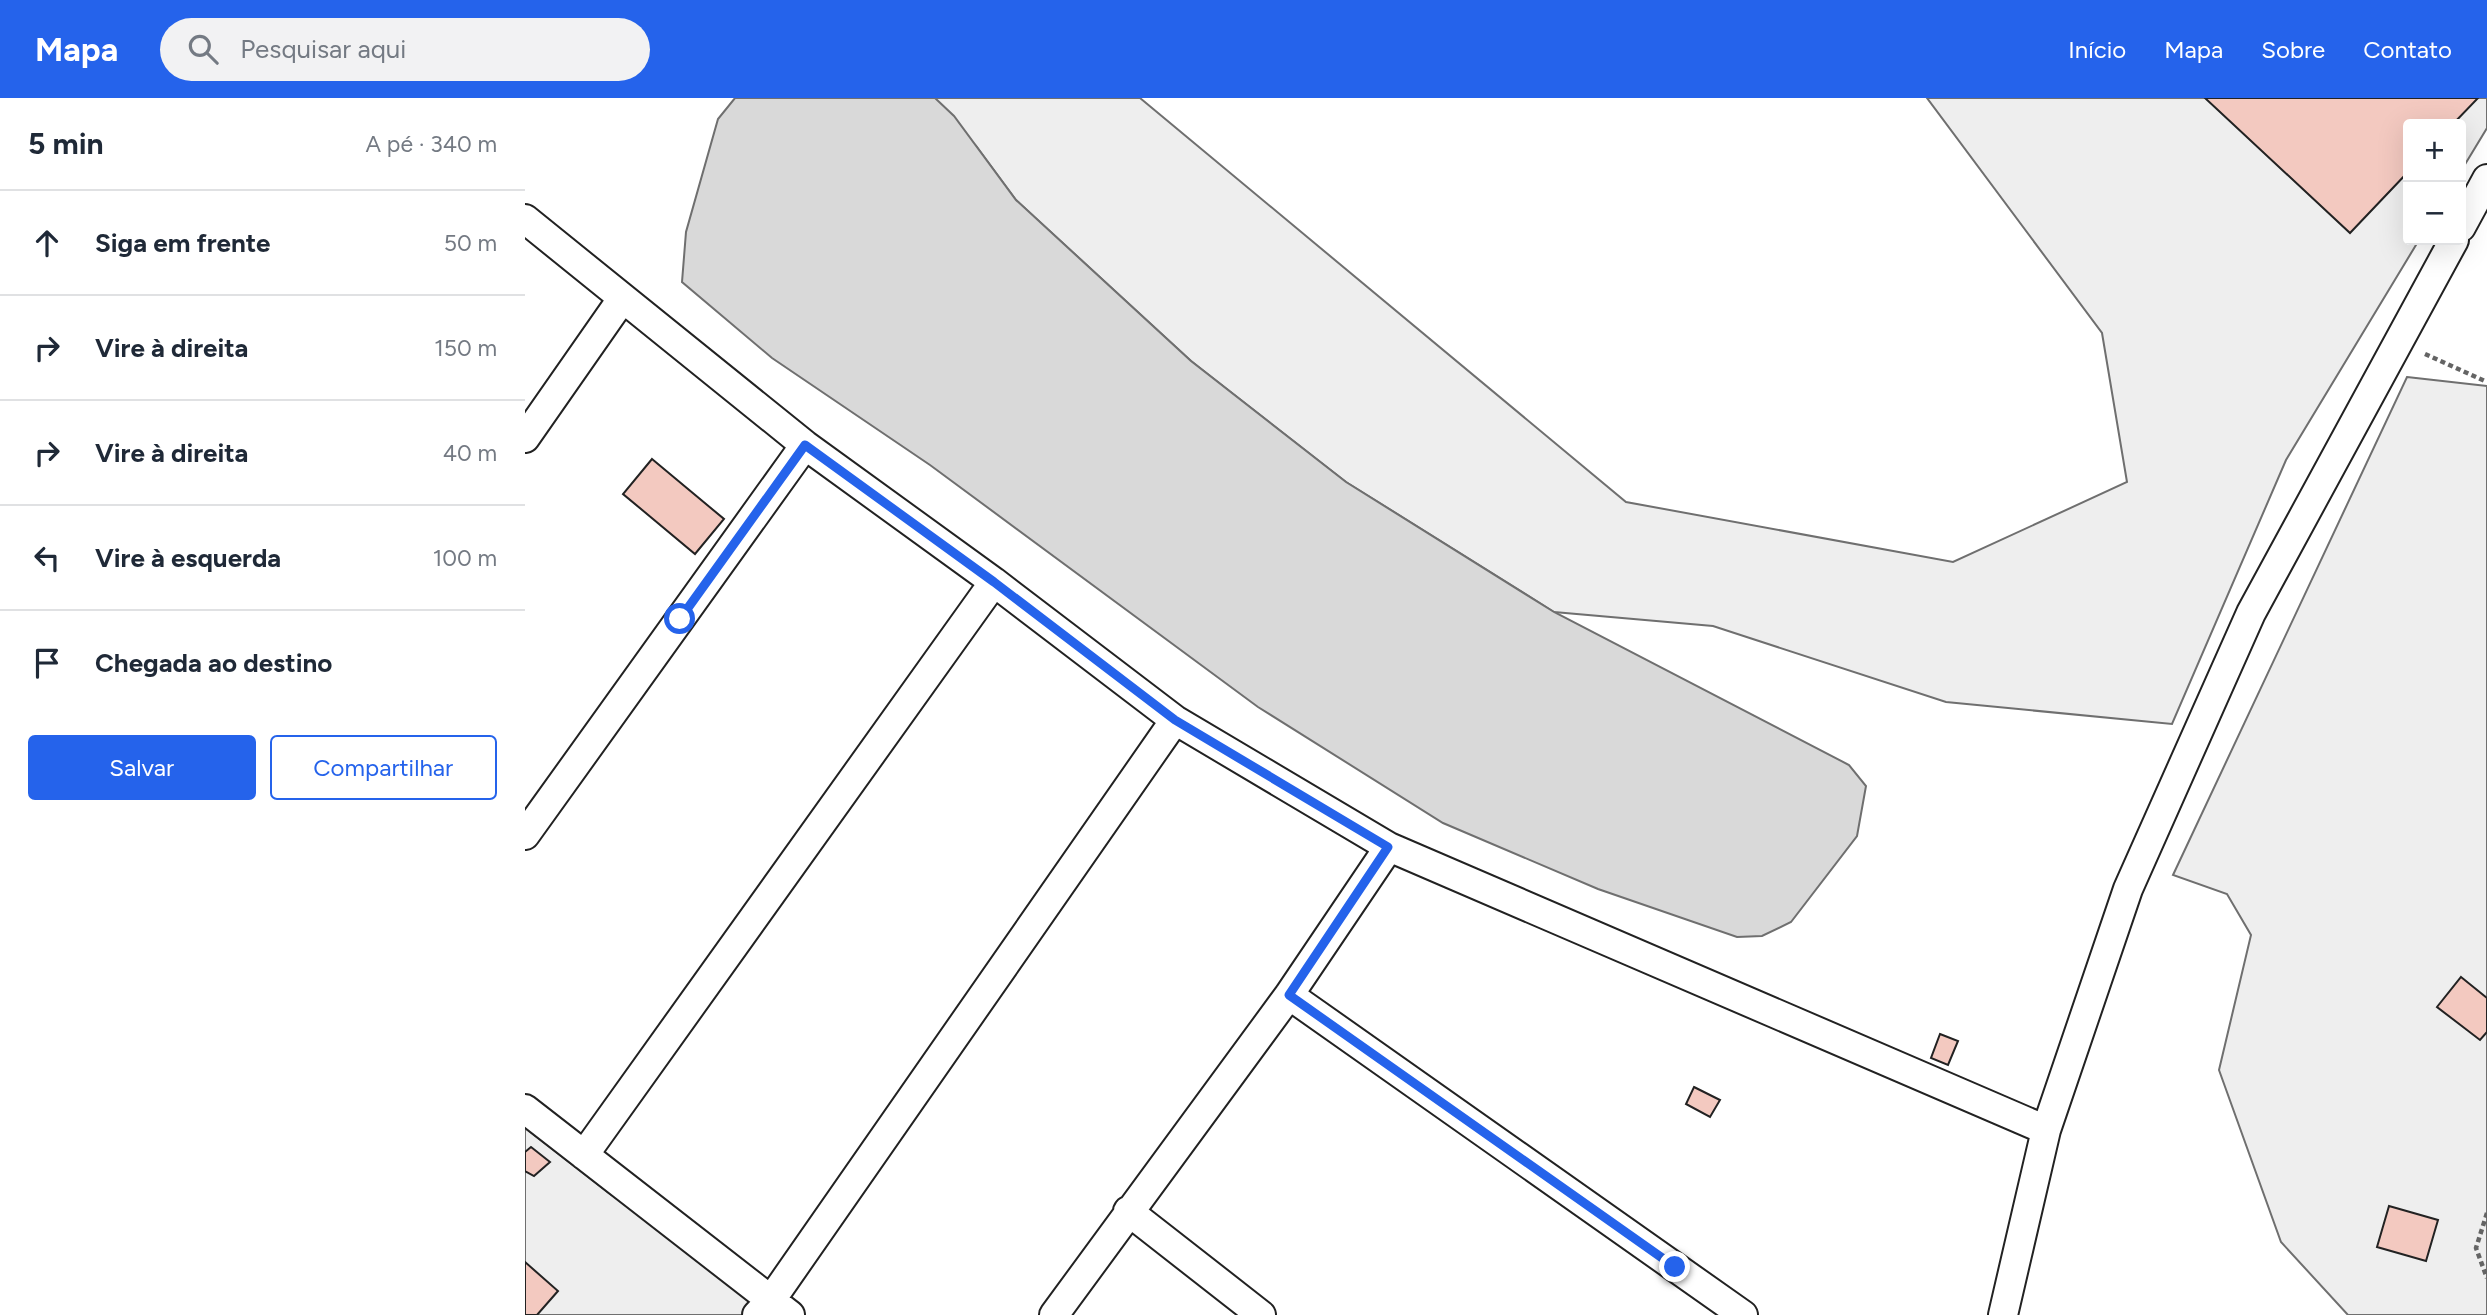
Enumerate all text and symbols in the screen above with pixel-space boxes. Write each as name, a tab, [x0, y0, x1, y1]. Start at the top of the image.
search box	[160, 18, 650, 81]
text: Mapa	[35, 30, 118, 69]
icon: search	[184, 30, 222, 68]
text: Pesquisar aqui	[240, 33, 406, 65]
text: Início	[2068, 35, 2126, 64]
text: Mapa	[2164, 35, 2223, 64]
text: Sobre	[2261, 35, 2325, 64]
text: Contato	[2363, 35, 2452, 64]
map controls	[2403, 119, 2466, 245]
button: +	[2403, 119, 2466, 182]
text: 5 min	[28, 125, 104, 162]
text: A pé · 340 m	[366, 130, 497, 158]
button: −	[2403, 182, 2466, 245]
icon: ahead	[28, 224, 66, 262]
text: Siga em frente	[95, 227, 270, 259]
text: 50 m	[444, 229, 497, 257]
icon: right	[28, 329, 66, 367]
text: Vire à direita	[95, 332, 248, 364]
text: 150 m	[434, 334, 497, 362]
icon: right	[28, 434, 66, 472]
text: Vire à direita	[95, 437, 248, 469]
text: 40 m	[443, 439, 497, 467]
icon: left	[28, 539, 66, 577]
text: Vire à esquerda	[95, 542, 281, 574]
text: 100 m	[433, 544, 497, 572]
route start	[664, 603, 695, 634]
icon: arrive	[28, 644, 66, 682]
text: Chegada ao destino	[95, 647, 332, 679]
button: Salvar	[28, 735, 256, 800]
button: Compartilhar	[270, 735, 497, 800]
route end	[1659, 1251, 1690, 1282]

